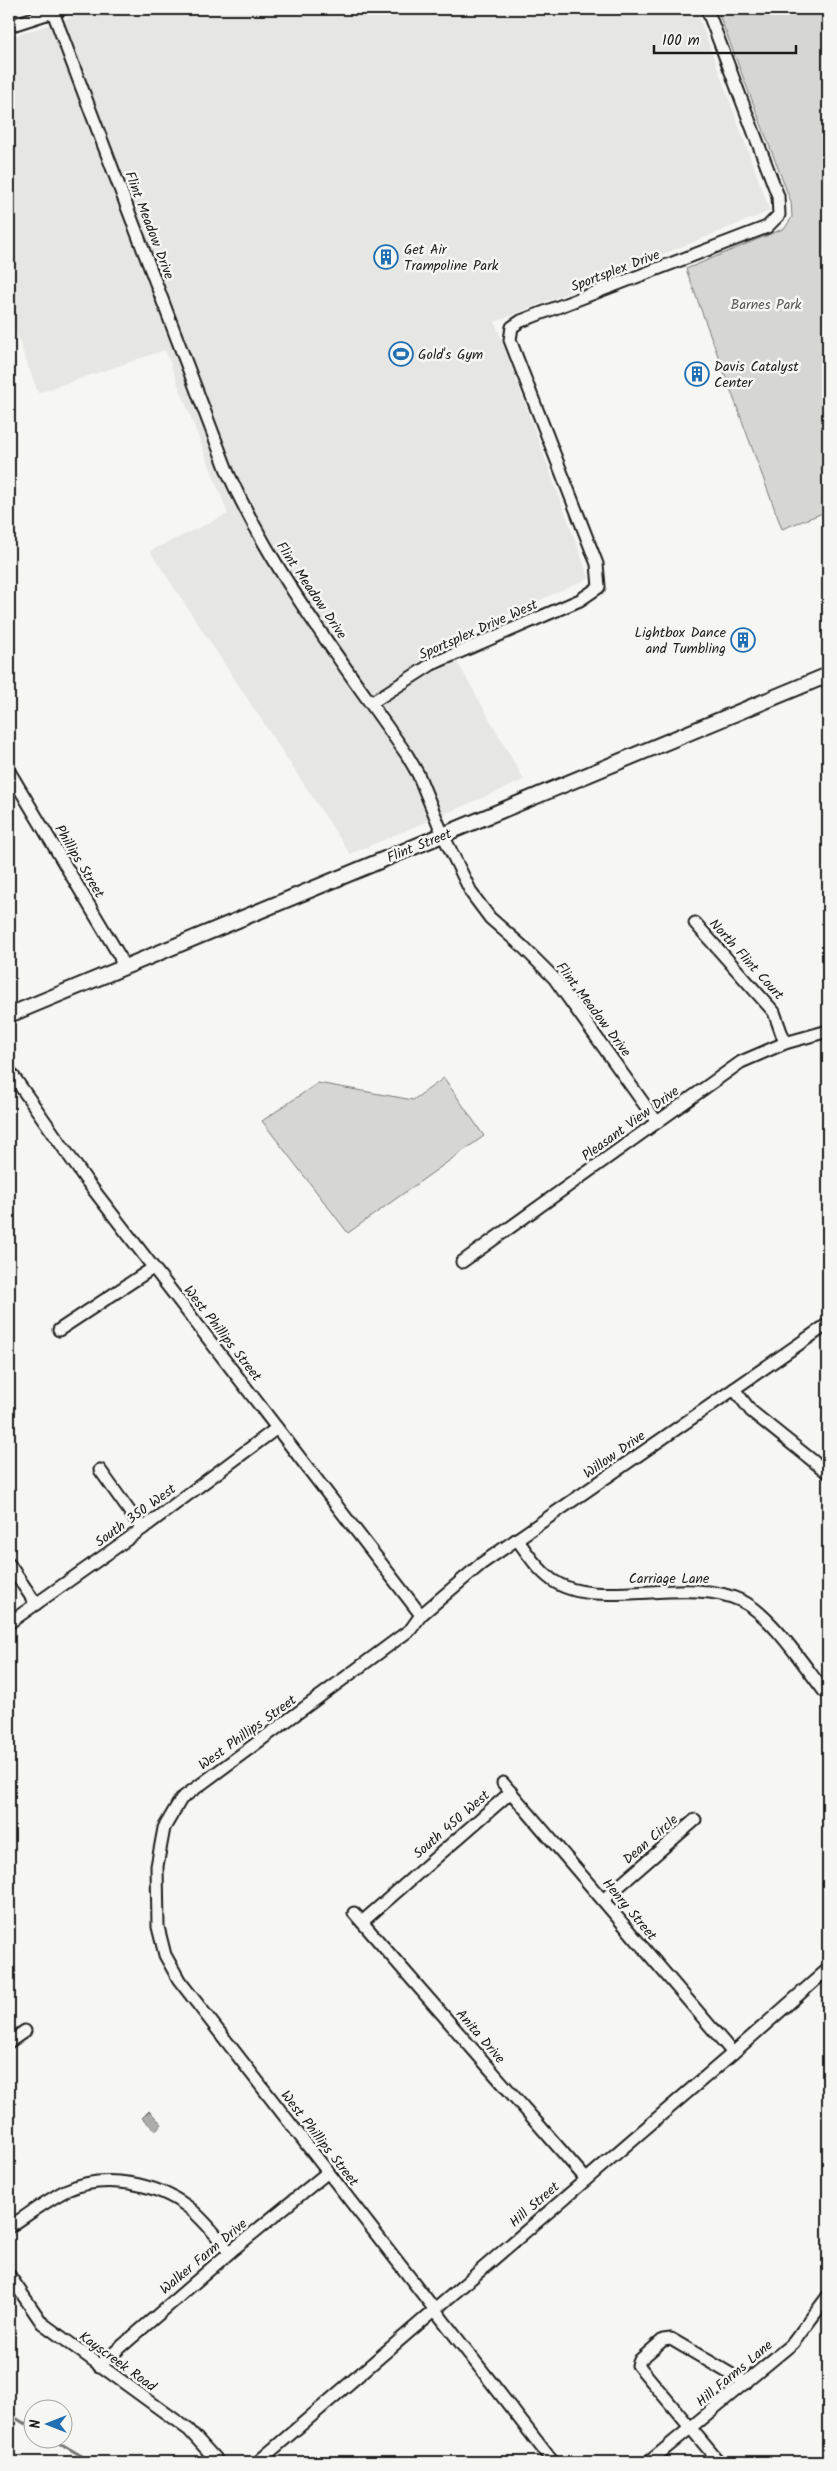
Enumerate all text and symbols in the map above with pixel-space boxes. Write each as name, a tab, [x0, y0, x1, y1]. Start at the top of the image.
scale bar	[654, 22, 797, 54]
text: 100 m	[662, 29, 700, 53]
street label: Flint Meadow Drive	[118, 168, 180, 283]
place label: Get Air Trampoline Park	[404, 239, 499, 277]
building icon: Get Air Trampoline Park	[373, 244, 399, 270]
street label: Sportsplex Drive	[568, 244, 664, 298]
park label: Barnes Park	[731, 294, 802, 316]
sports icon: Gold's Gym	[388, 341, 414, 367]
place label: Gold's Gym	[418, 344, 483, 366]
place label: Davis Catalyst Center	[714, 356, 799, 394]
building icon: Davis Catalyst Center	[684, 361, 710, 387]
street label: Flint Meadow Drive	[270, 537, 353, 645]
street label: Sportsplex Drive West	[415, 594, 542, 666]
place label: Lightbox Dance and Tumbling	[635, 622, 727, 660]
building icon: Lightbox Dance and Tumbling	[730, 627, 756, 653]
street label: Phillips Street	[48, 821, 110, 903]
street label: Flint Street	[384, 823, 456, 869]
street label: North Flint Court	[704, 914, 789, 1006]
street label: Flint Meadow Drive	[550, 957, 637, 1062]
street label: Pleasant View Drive	[577, 1080, 685, 1167]
street label: West Phillips Street	[178, 1281, 267, 1387]
street label: Willow Drive	[579, 1425, 651, 1484]
street label: South 350 West	[90, 1478, 181, 1553]
street label: Carriage Lane	[629, 1568, 710, 1590]
street label: West Phillips Street	[194, 1689, 302, 1776]
street label: South 450 West	[408, 1785, 495, 1864]
street label: Dean Circle	[618, 1809, 684, 1870]
street label: Henry Street	[597, 1874, 662, 1946]
street label: Anita Drive	[450, 2004, 511, 2069]
street label: West Phillips Street	[275, 2086, 364, 2192]
street label: Hill Street	[505, 2176, 565, 2233]
street label: Walker Farm Drive	[155, 2213, 253, 2300]
street label: Kayscreek Road	[74, 2326, 162, 2398]
street label: Hill Farms Lane	[691, 2335, 778, 2413]
north arrow	[22, 2398, 72, 2448]
text: N	[25, 2419, 47, 2428]

